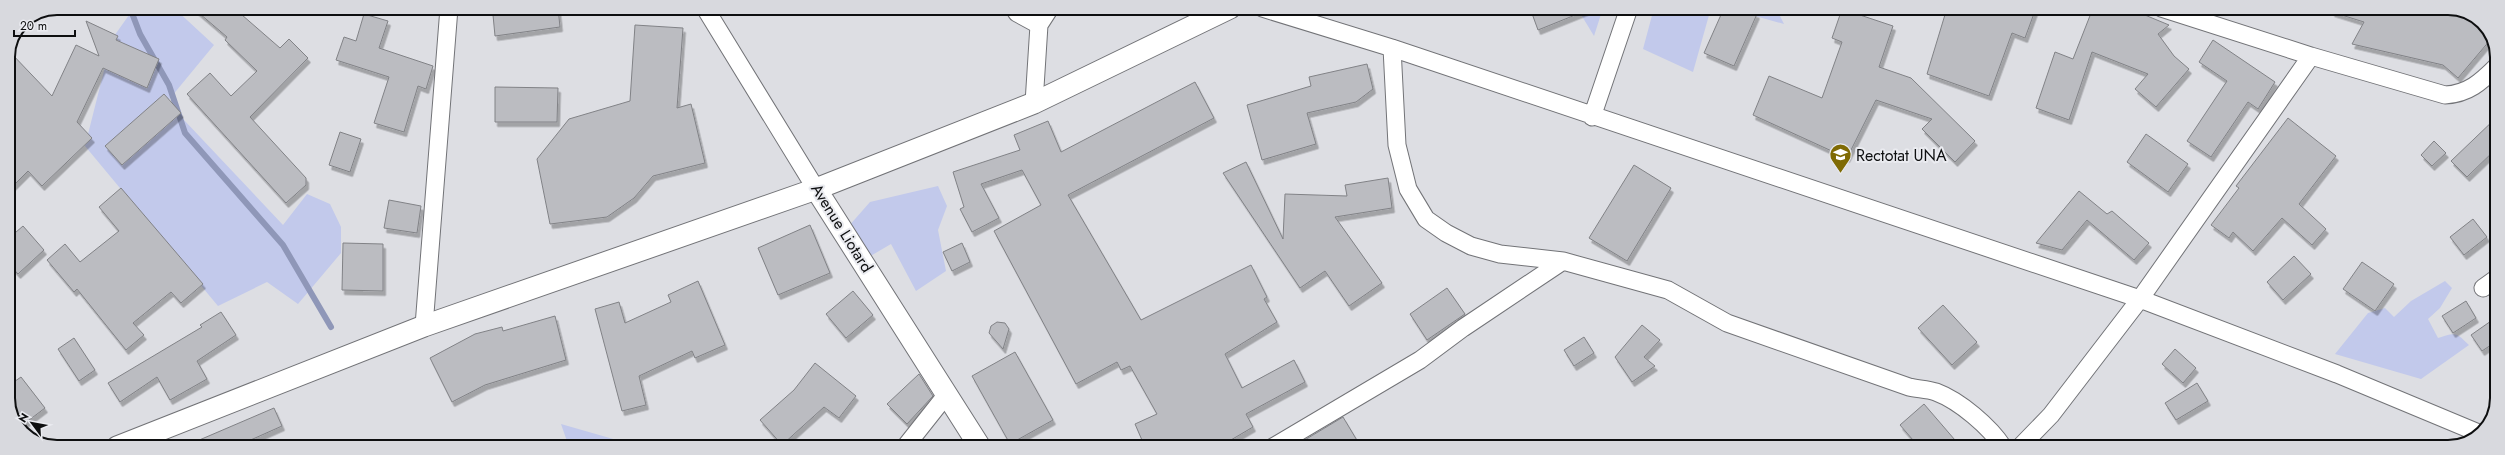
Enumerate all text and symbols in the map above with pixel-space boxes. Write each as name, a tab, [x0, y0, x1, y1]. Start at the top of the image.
scale bar	[14, 12, 75, 38]
text: 20 m	[20, 17, 47, 35]
school or university icon: Rectotat UNA	[1828, 142, 1854, 175]
place label: Rectotat UNA	[1856, 144, 1947, 167]
street label: Avenue Liotard	[806, 179, 878, 277]
north arrow	[12, 403, 52, 443]
text: N	[14, 410, 33, 426]

